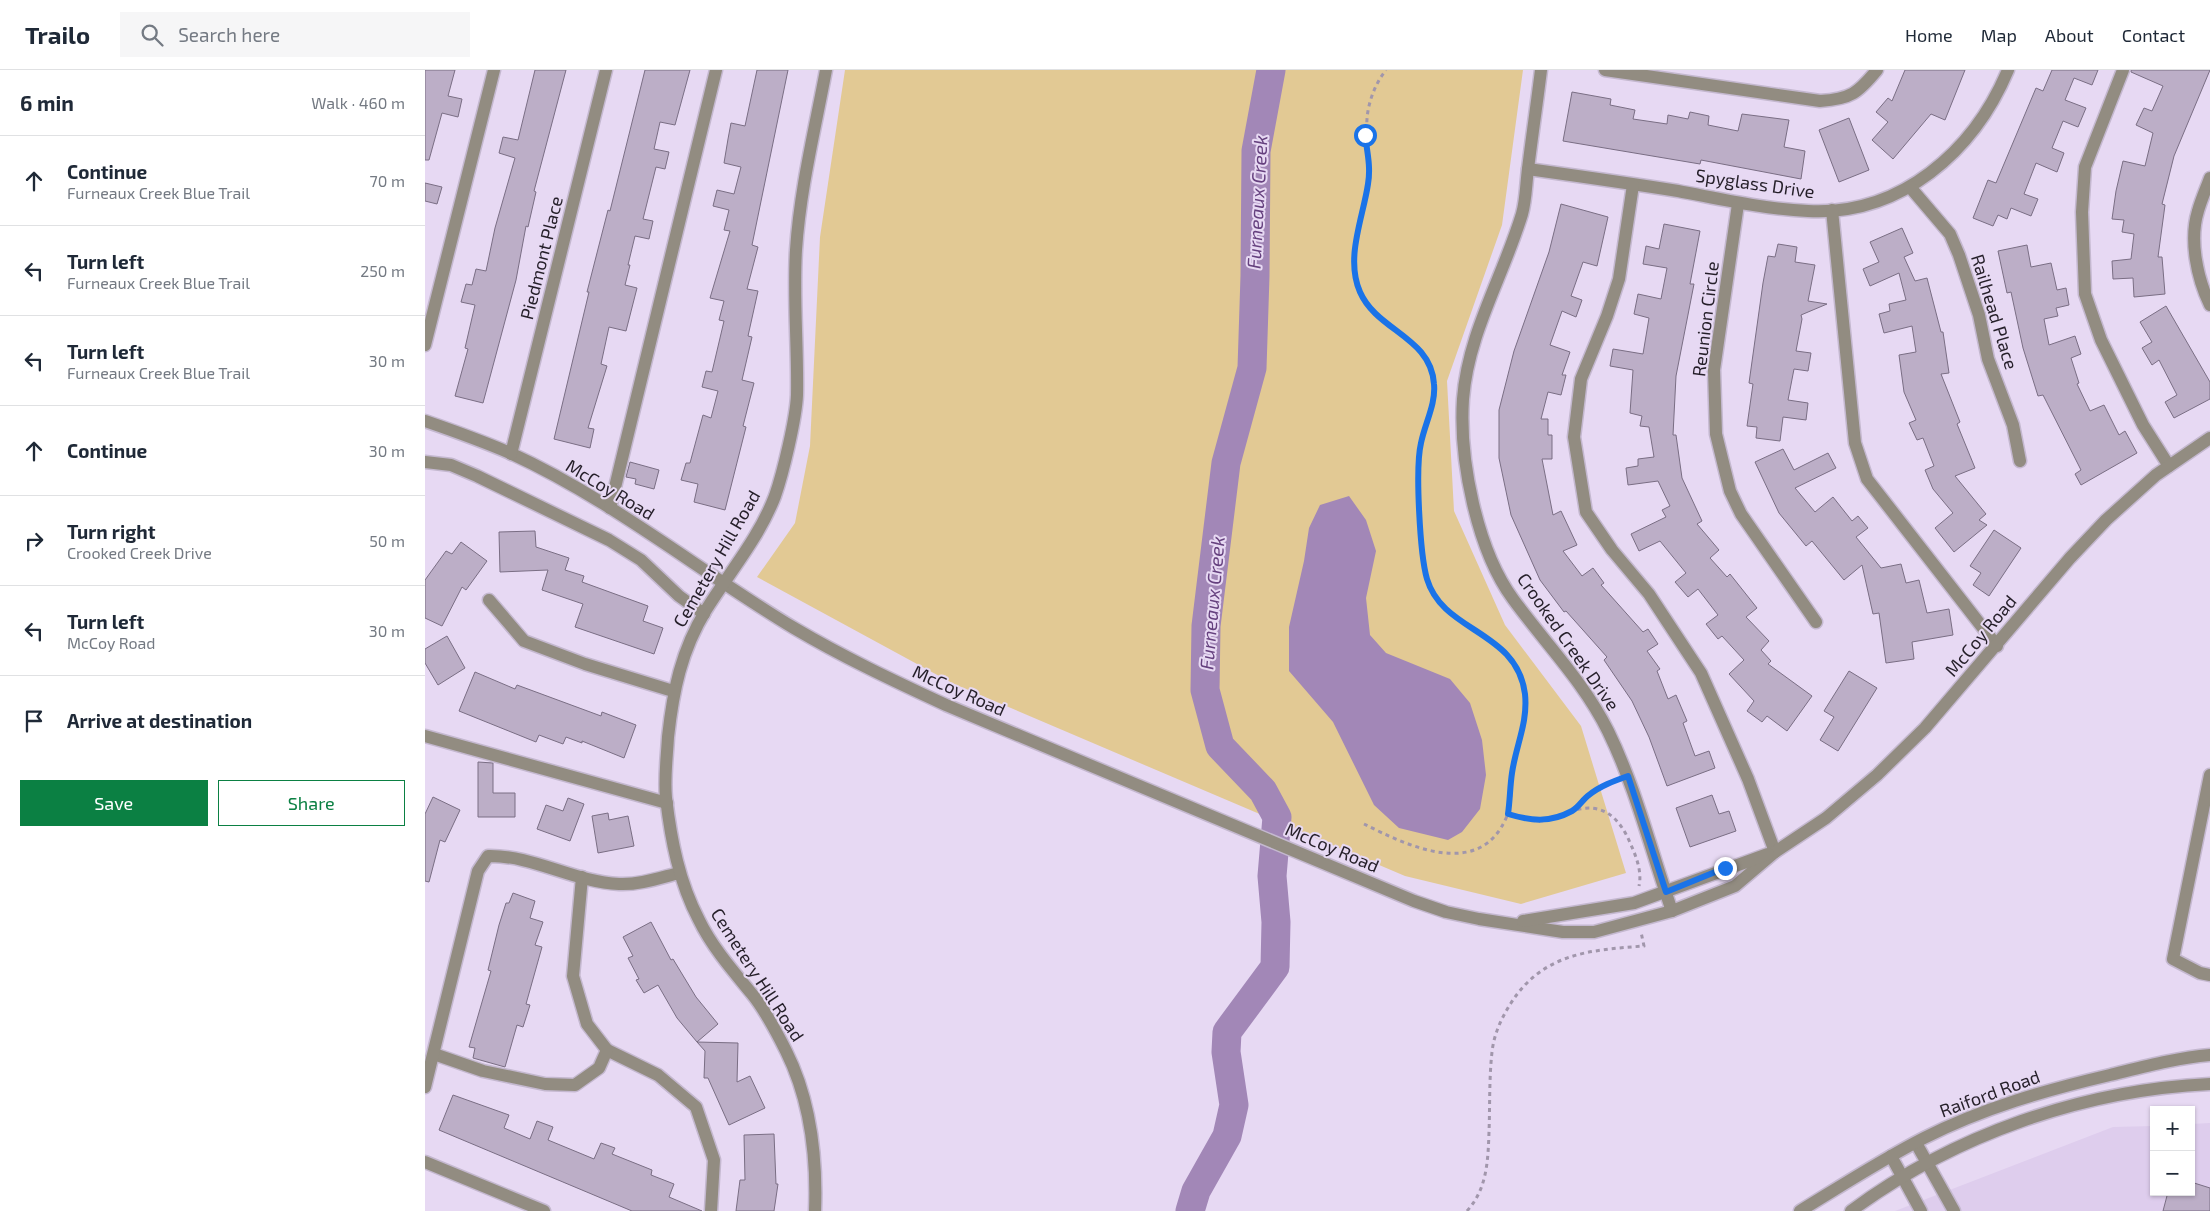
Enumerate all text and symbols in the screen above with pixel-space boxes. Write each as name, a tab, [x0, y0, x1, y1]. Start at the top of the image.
search box	[120, 12, 470, 57]
text: Trailo	[25, 20, 90, 49]
icon: search	[138, 21, 166, 49]
text: Search here	[178, 23, 280, 46]
text: Home	[1905, 24, 1953, 46]
text: Map	[1981, 24, 2017, 46]
text: About	[2045, 24, 2094, 46]
text: Contact	[2122, 24, 2185, 46]
text: 6 min	[20, 90, 74, 115]
text: Walk · 460 m	[311, 93, 405, 112]
route start	[1354, 124, 1377, 147]
water label: Furneaux Creek	[1242, 134, 1271, 269]
text: Continue	[67, 160, 147, 183]
street label: Spyglass Drive	[1694, 164, 1816, 202]
icon: ahead	[20, 167, 48, 195]
text: 70 m	[370, 171, 405, 190]
text: Furneaux Creek Blue Trail	[67, 183, 250, 202]
street label: Piedmont Place	[515, 194, 567, 322]
text: Turn left	[67, 250, 144, 273]
street label: Railhead Place	[1967, 251, 2023, 372]
icon: left	[20, 257, 48, 285]
street label: Reunion Circle	[1687, 260, 1723, 378]
text: 250 m	[360, 261, 405, 280]
text: Furneaux Creek Blue Trail	[67, 273, 250, 292]
text: Turn left	[67, 340, 144, 363]
icon: left	[20, 347, 48, 375]
text: 30 m	[369, 351, 405, 370]
text: Furneaux Creek Blue Trail	[67, 363, 250, 382]
icon: ahead	[20, 437, 48, 465]
text: Continue	[67, 439, 147, 462]
text: 30 m	[369, 441, 405, 460]
street label: McCoy Road	[562, 454, 659, 524]
street label: Cemetery Hill Road	[668, 486, 764, 631]
text: Turn right	[67, 520, 155, 543]
icon: right	[20, 527, 48, 555]
text: 50 m	[369, 531, 405, 550]
water label: Furneaux Creek	[1194, 535, 1229, 671]
text: Crooked Creek Drive	[67, 543, 212, 562]
street label: Crooked Creek Drive	[1513, 568, 1625, 714]
street label: McCoy Road	[1940, 590, 2021, 681]
text: Turn left	[67, 610, 144, 633]
icon: left	[20, 617, 48, 645]
text: 30 m	[369, 621, 405, 640]
text: McCoy Road	[67, 633, 156, 652]
street label: McCoy Road	[909, 660, 1009, 720]
icon: arrive	[20, 707, 48, 735]
text: Arrive at destination	[67, 709, 252, 732]
button: Save	[20, 780, 208, 826]
button: Share	[218, 780, 405, 826]
street label: McCoy Road	[1282, 818, 1383, 877]
route end	[1714, 857, 1737, 880]
street label: Cemetery Hill Road	[707, 904, 809, 1045]
street label: Raiford Road	[1936, 1065, 2043, 1121]
map controls	[2150, 1106, 2195, 1196]
button: +	[2150, 1106, 2195, 1151]
button: −	[2150, 1151, 2195, 1196]

